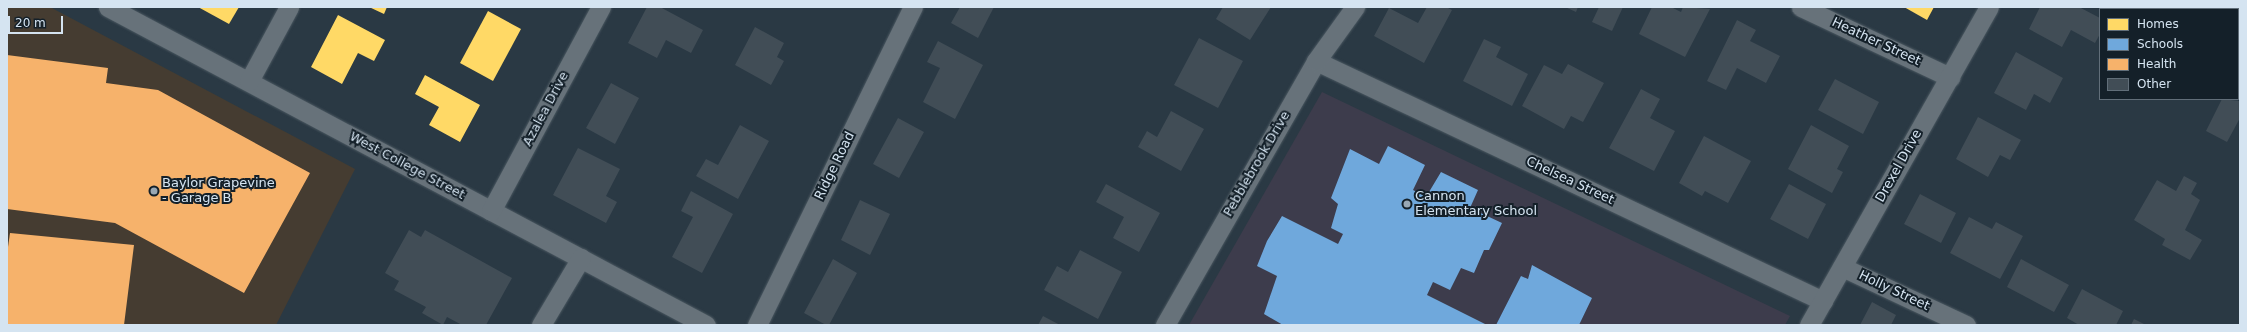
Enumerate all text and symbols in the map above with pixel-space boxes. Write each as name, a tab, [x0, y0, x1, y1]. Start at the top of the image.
scale bar	[10, 8, 65, 34]
legend	[2099, 8, 2239, 100]
street label: Heather Street	[1829, 15, 1923, 69]
text: 20 m	[15, 16, 46, 30]
text: Homes	[2137, 17, 2179, 31]
text: Schools	[2137, 37, 2183, 51]
text: Health	[2137, 57, 2176, 71]
street label: Azalea Drive	[520, 69, 572, 149]
text: Other	[2137, 77, 2171, 91]
street label: Pebblebrook Drive	[1220, 109, 1294, 219]
street label: Drexel Drive	[1873, 127, 1925, 205]
street label: West College Street	[347, 129, 467, 203]
street label: Ridge Road	[812, 129, 858, 203]
street label: Chelsea Street	[1524, 154, 1616, 208]
place label: Baylor Grapevine - Garage B	[162, 176, 275, 207]
marker: Baylor Grapevine - Garage B	[149, 186, 159, 196]
place label: Cannon Elementary School	[1415, 189, 1537, 220]
marker: Cannon Elementary School	[1402, 199, 1412, 209]
street label: Holly Street	[1856, 268, 1932, 314]

